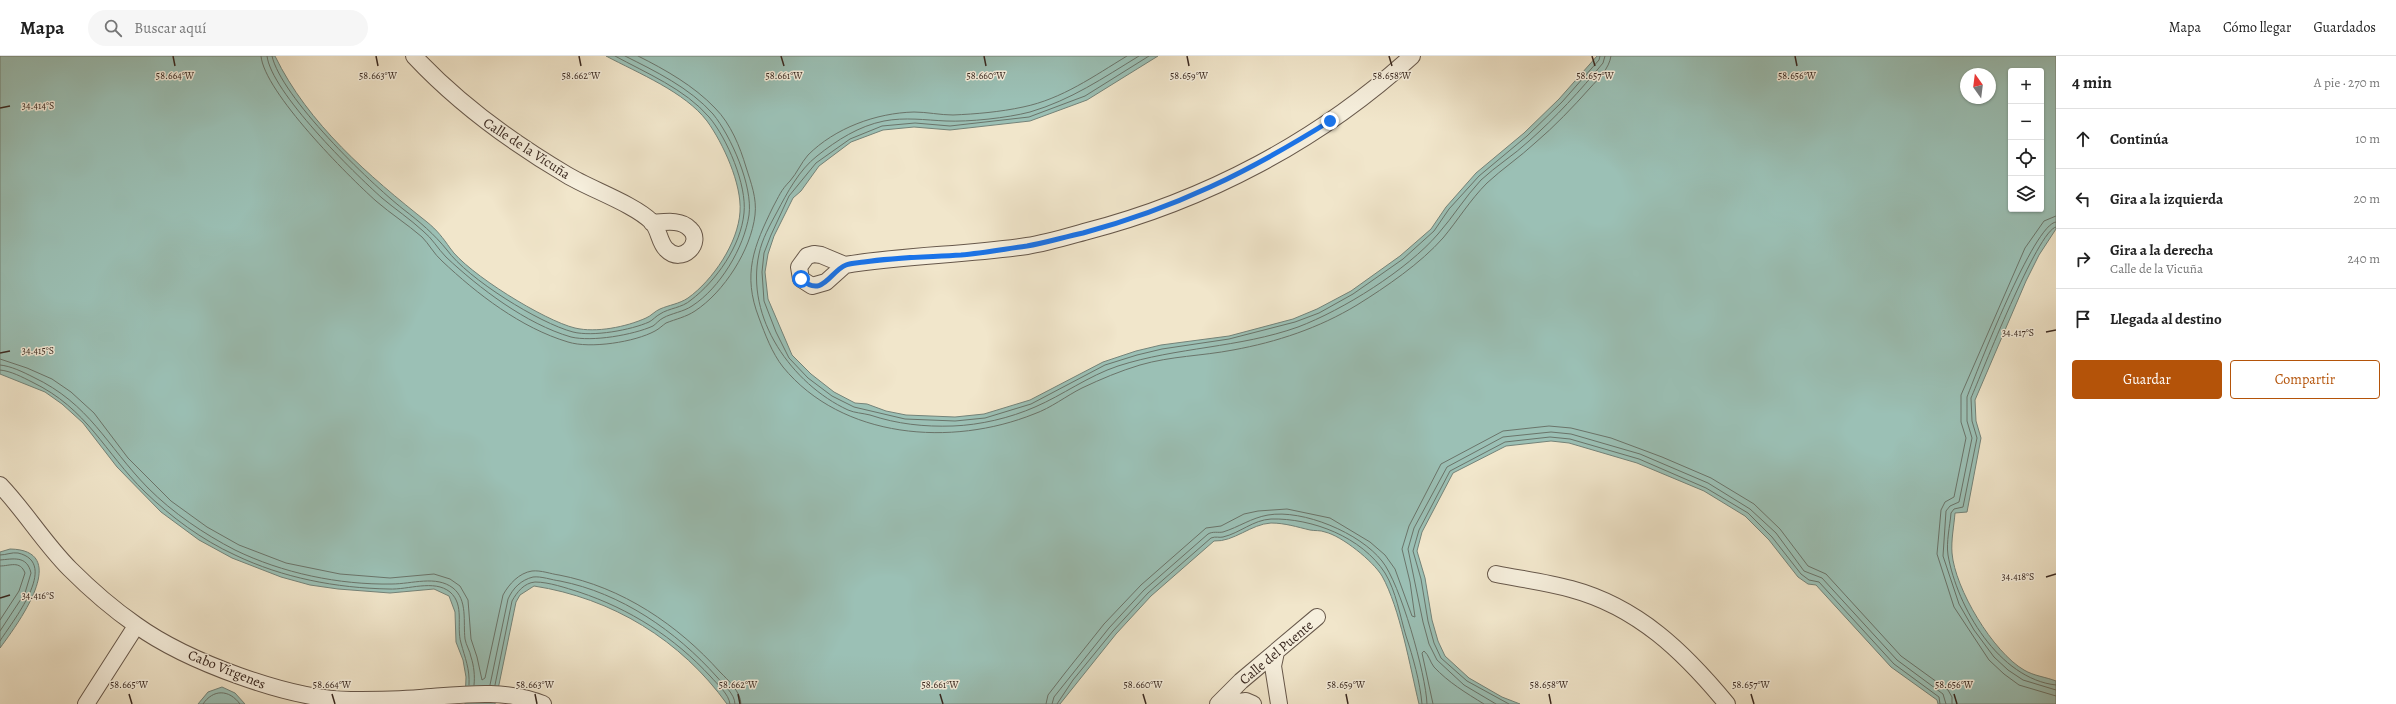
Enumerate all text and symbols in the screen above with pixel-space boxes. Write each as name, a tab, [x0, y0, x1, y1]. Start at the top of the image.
search box	[88, 10, 368, 46]
text: Mapa	[20, 15, 64, 41]
icon: search	[102, 17, 124, 39]
text: Buscar aquí	[134, 18, 206, 38]
text: Mapa	[2169, 18, 2201, 37]
text: Cómo llegar	[2223, 18, 2291, 37]
text: Guardados	[2313, 18, 2376, 37]
north arrow	[1960, 68, 1996, 104]
map controls	[2008, 68, 2044, 212]
button: +	[2008, 68, 2044, 104]
text: 58.664°W	[156, 69, 195, 82]
text: 58.663°W	[359, 69, 398, 82]
text: 58.662°W	[562, 69, 601, 82]
text: 58.661°W	[765, 69, 803, 82]
text: 58.660°W	[966, 69, 1006, 82]
text: 58.659°W	[1170, 69, 1209, 82]
text: 58.658°W	[1373, 69, 1412, 82]
text: 58.657°W	[1576, 69, 1615, 82]
text: 58.656°W	[1778, 69, 1817, 82]
text: 4 min	[2072, 71, 2112, 94]
text: A pie · 270 m	[2314, 74, 2380, 91]
text: 34.414°S	[22, 99, 54, 112]
button: −	[2008, 104, 2044, 140]
route end	[1321, 112, 1339, 130]
street label: Calle de la Vicuña	[480, 113, 574, 184]
icon: ahead	[2072, 128, 2094, 150]
text: Continúa	[2110, 129, 2168, 149]
text: 10 m	[2355, 130, 2380, 147]
button: locate	[2008, 140, 2044, 176]
button: layers	[2008, 176, 2044, 212]
icon: left	[2072, 188, 2094, 210]
text: Gira a la izquierda	[2110, 189, 2223, 209]
text: 20 m	[2354, 190, 2380, 207]
text: Gira a la derecha	[2110, 240, 2213, 260]
icon: right	[2072, 248, 2094, 270]
text: 240 m	[2348, 250, 2380, 267]
text: Calle de la Vicuña	[2110, 260, 2203, 277]
route start	[792, 270, 810, 288]
icon: arrive	[2072, 308, 2094, 330]
text: Llegada al destino	[2110, 309, 2222, 329]
text: 34.417°S	[2002, 326, 2034, 339]
text: 34.415°S	[22, 344, 54, 357]
button: Guardar	[2072, 360, 2222, 399]
button: Compartir	[2230, 360, 2380, 399]
text: 34.418°S	[2002, 570, 2034, 583]
text: 34.416°S	[22, 589, 54, 602]
street label: Calle del Puente	[1235, 616, 1317, 689]
street label: Cabo Vírgenes	[185, 645, 269, 694]
text: 58.665°W	[110, 678, 149, 691]
text: 58.664°W	[313, 678, 352, 691]
text: 58.663°W	[516, 678, 555, 691]
text: 58.662°W	[719, 678, 758, 691]
text: 58.661°W	[921, 678, 959, 691]
text: 58.660°W	[1123, 678, 1163, 691]
text: 58.659°W	[1327, 678, 1366, 691]
text: 58.658°W	[1530, 678, 1569, 691]
text: 58.657°W	[1732, 678, 1771, 691]
text: 58.656°W	[1935, 678, 1974, 691]

